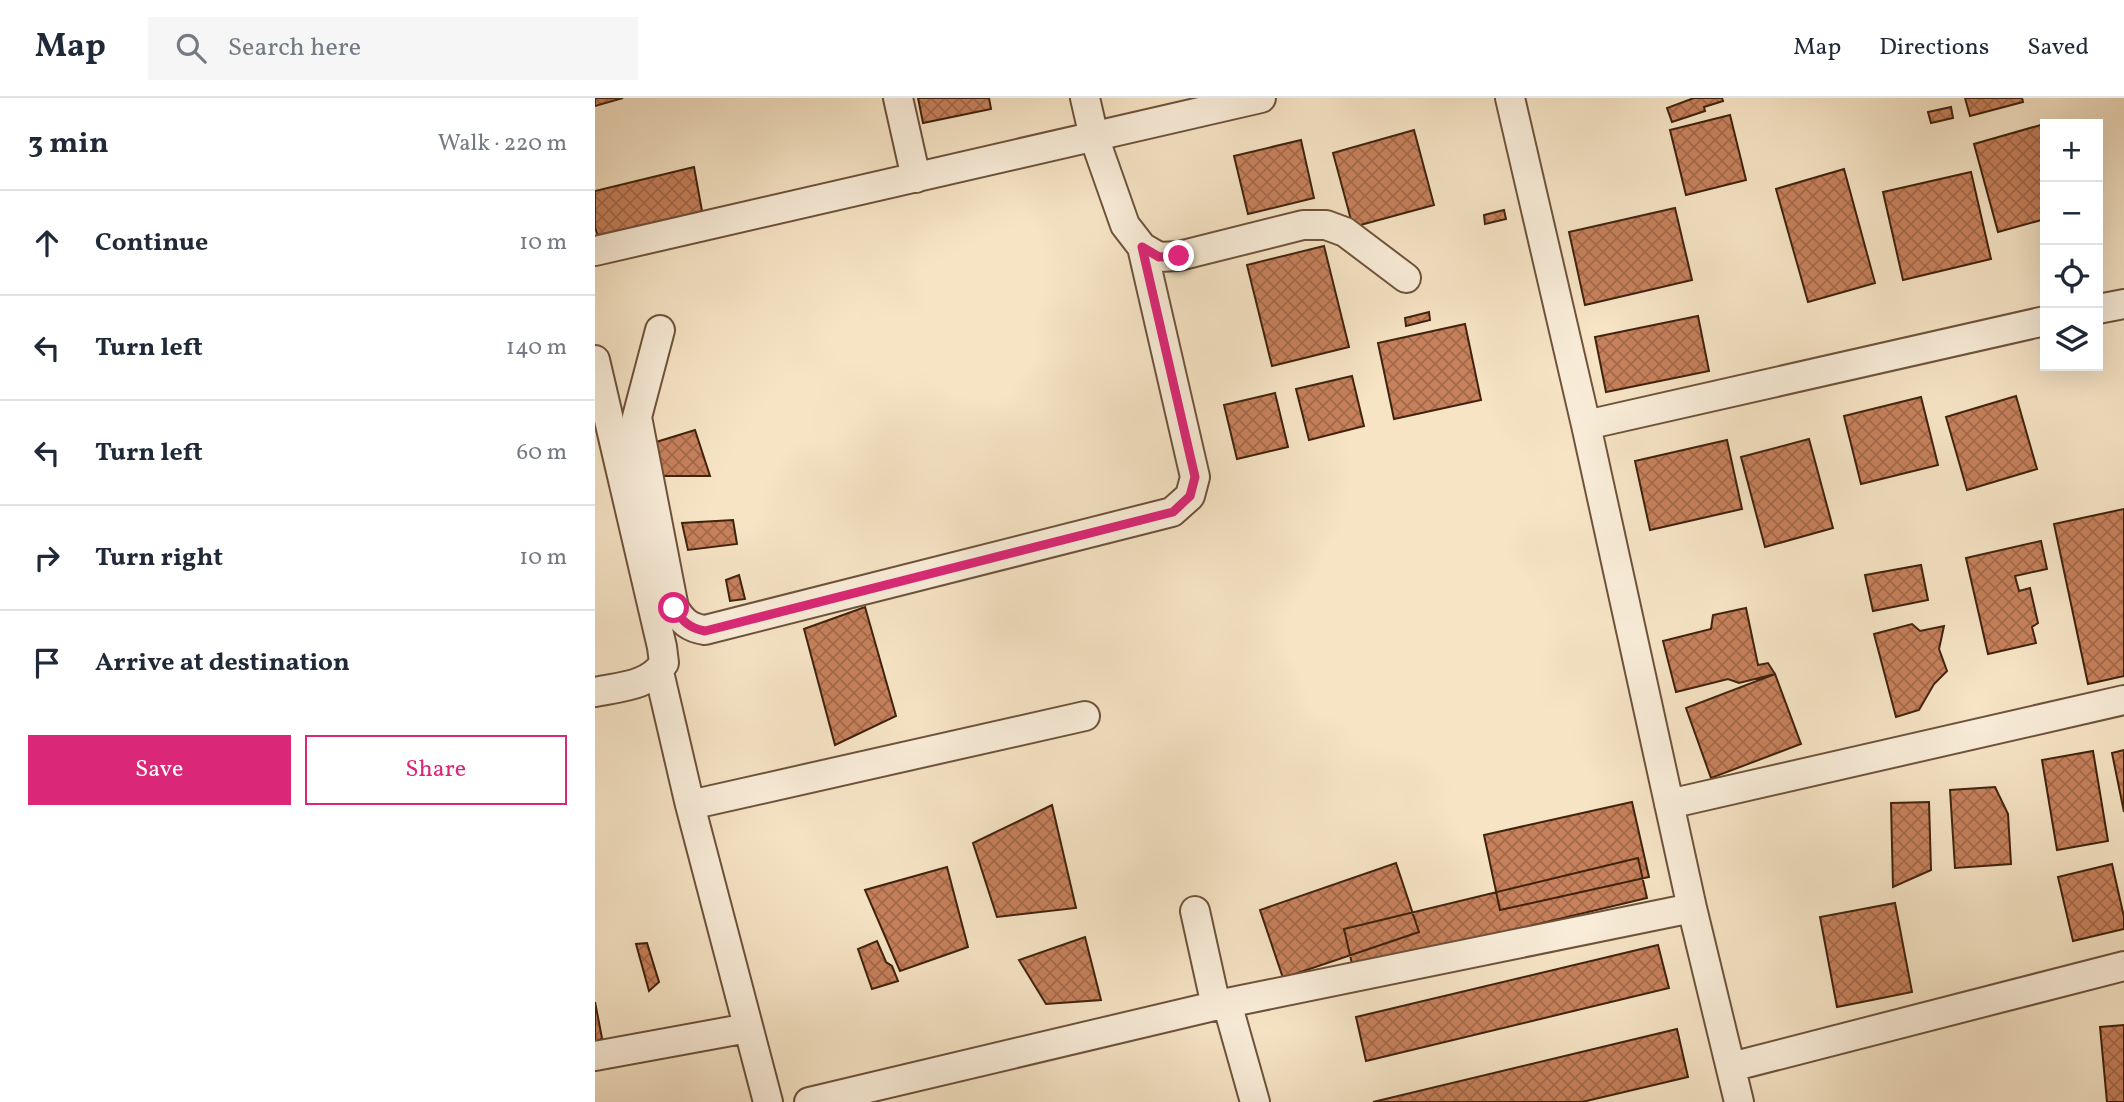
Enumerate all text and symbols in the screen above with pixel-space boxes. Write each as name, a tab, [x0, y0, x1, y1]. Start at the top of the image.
search box	[148, 17, 638, 80]
text: Map	[35, 25, 106, 71]
icon: search	[172, 29, 210, 67]
text: Search here	[228, 30, 361, 66]
text: Map	[1793, 31, 1841, 65]
text: Directions	[1879, 31, 1989, 65]
text: Saved	[2027, 31, 2089, 65]
map controls	[2040, 119, 2103, 371]
button: +	[2040, 119, 2103, 182]
text: 3 min	[28, 123, 109, 165]
text: Walk · 220 m	[438, 128, 567, 160]
button: −	[2040, 182, 2103, 245]
icon: ahead	[28, 224, 66, 262]
text: Continue	[95, 225, 208, 261]
text: 10 m	[519, 227, 567, 259]
route end	[1163, 240, 1194, 271]
button: locate	[2040, 245, 2103, 308]
button: layers	[2040, 308, 2103, 371]
icon: left	[28, 329, 66, 367]
text: Turn left	[95, 330, 203, 366]
text: 140 m	[506, 332, 567, 364]
icon: left	[28, 434, 66, 472]
text: Turn left	[95, 435, 203, 471]
text: 60 m	[517, 437, 567, 469]
icon: right	[28, 539, 66, 577]
text: Turn right	[95, 540, 223, 576]
text: 10 m	[519, 542, 567, 574]
route start	[658, 592, 689, 623]
icon: arrive	[28, 644, 66, 682]
text: Arrive at destination	[95, 645, 350, 681]
button: Save	[28, 735, 291, 805]
button: Share	[305, 735, 567, 805]

